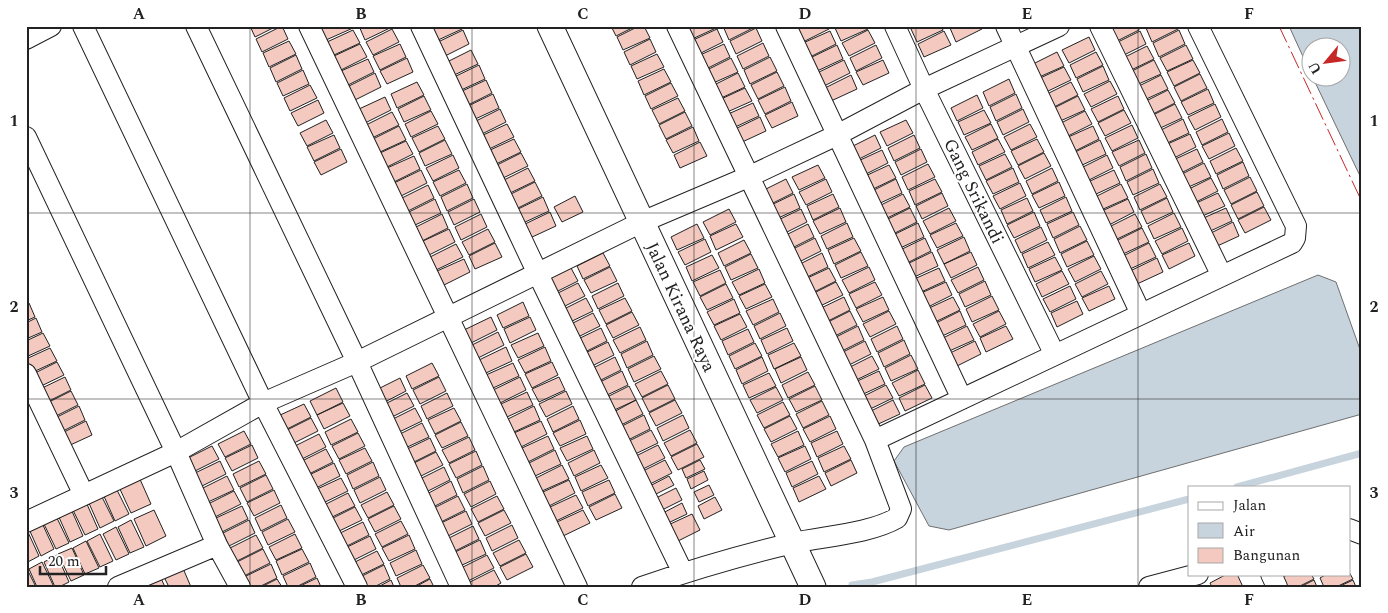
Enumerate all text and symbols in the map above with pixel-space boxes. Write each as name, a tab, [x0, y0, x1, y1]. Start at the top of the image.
text: A	[133, 2, 146, 26]
text: B	[355, 2, 367, 26]
text: C	[577, 2, 589, 26]
text: D	[799, 2, 812, 26]
text: E	[1022, 2, 1032, 26]
text: F	[1244, 2, 1254, 26]
north arrow	[1300, 38, 1350, 88]
text: U	[1303, 58, 1327, 78]
text: 1	[10, 109, 18, 133]
text: 1	[1370, 109, 1378, 133]
street label: Gang Srikandi	[936, 134, 1011, 249]
street label: Jalan Kirana Raya	[639, 238, 723, 377]
text: 2	[10, 295, 19, 319]
text: 2	[1370, 295, 1379, 319]
text: 3	[10, 481, 19, 505]
text: 3	[1370, 481, 1379, 505]
legend	[1188, 486, 1350, 576]
text: Jalan	[1233, 494, 1266, 517]
text: Air	[1233, 520, 1255, 543]
scale bar	[40, 543, 106, 575]
text: Bangunan	[1233, 544, 1300, 567]
text: 20 m	[48, 550, 80, 573]
text: A	[133, 588, 146, 612]
text: B	[355, 588, 367, 612]
text: C	[577, 588, 589, 612]
text: D	[799, 588, 812, 612]
text: E	[1022, 588, 1032, 612]
text: F	[1244, 588, 1254, 612]

